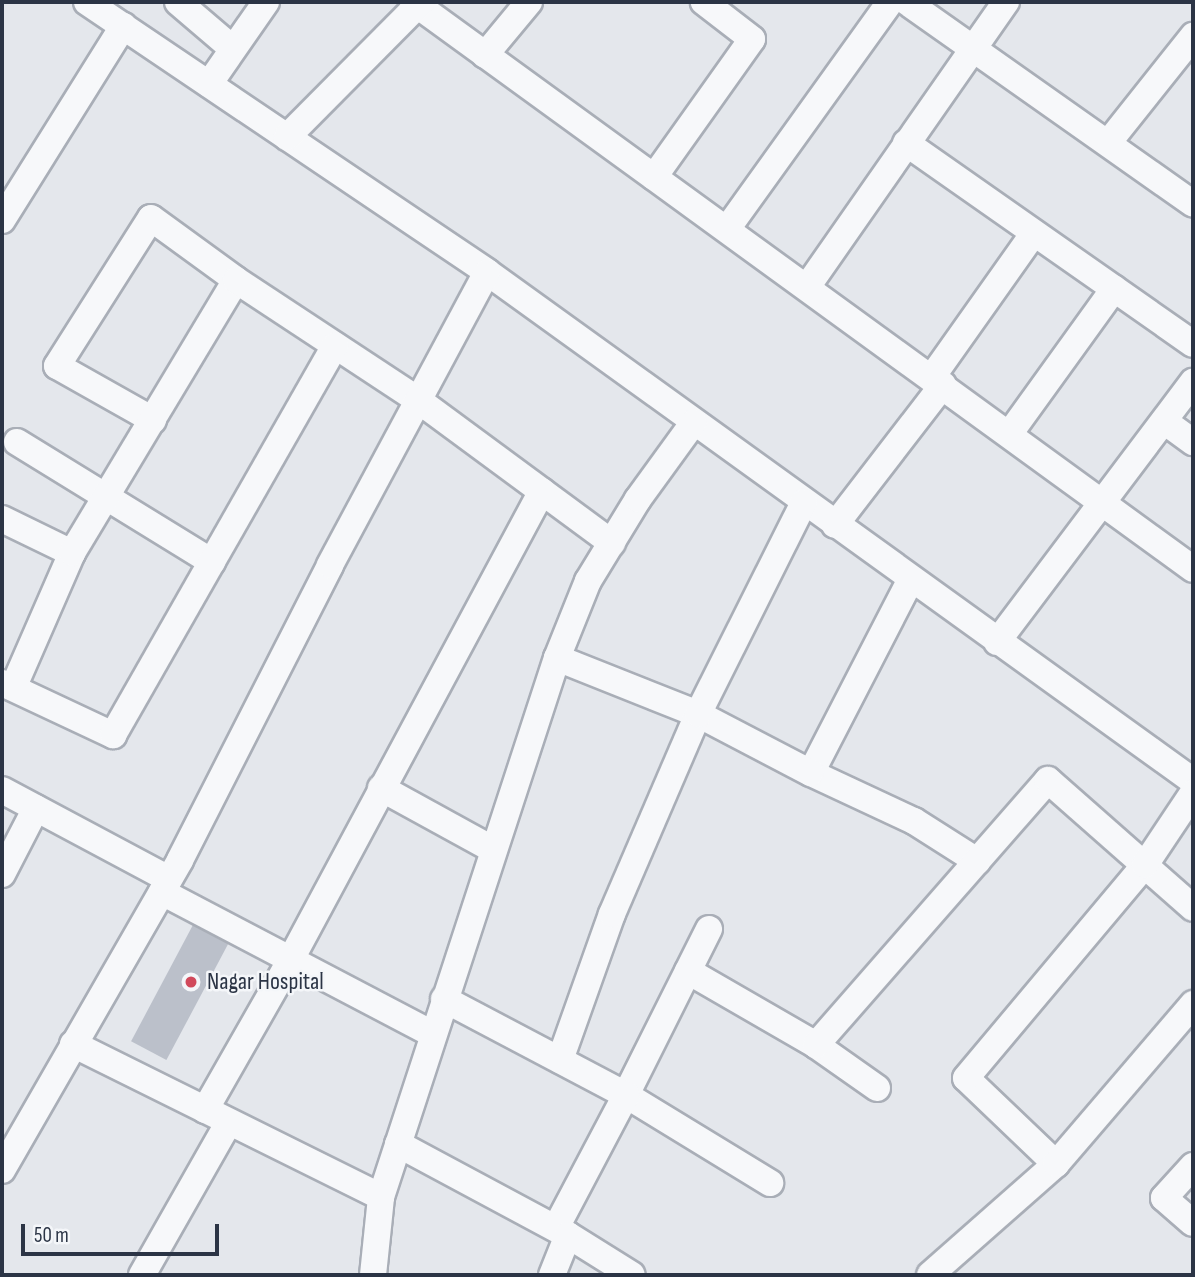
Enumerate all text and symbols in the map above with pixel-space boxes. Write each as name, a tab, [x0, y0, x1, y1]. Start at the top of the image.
place label: Nagar Hospital	[207, 968, 324, 996]
marker: Nagar Hospital	[181, 972, 201, 992]
scale bar	[24, 1210, 222, 1254]
text: 50 m	[34, 1223, 69, 1248]

